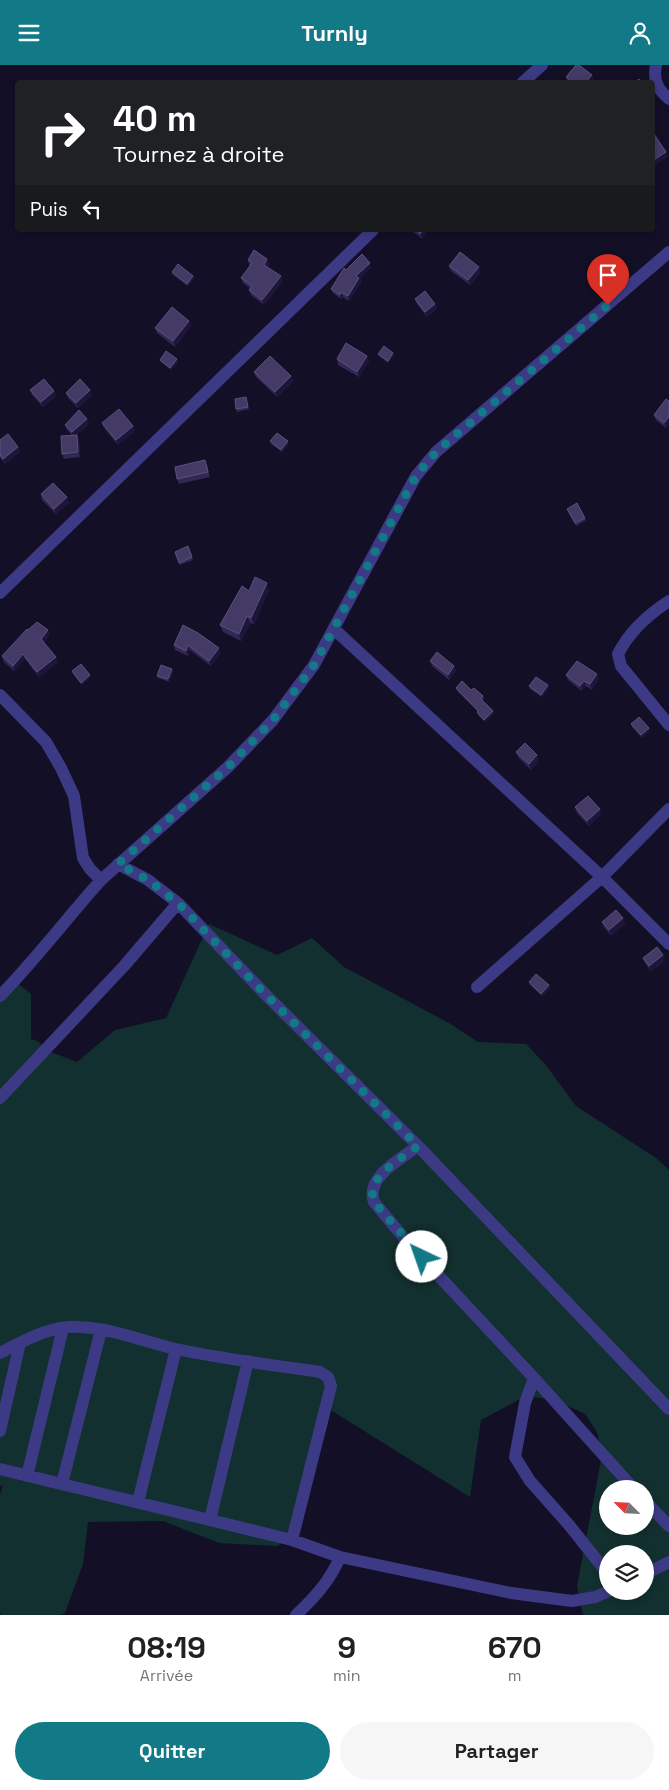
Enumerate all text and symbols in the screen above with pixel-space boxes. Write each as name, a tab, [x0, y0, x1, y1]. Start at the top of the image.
icon: menu	[15, 19, 43, 47]
text: Turnly	[301, 19, 368, 47]
icon: person	[626, 19, 654, 47]
text: 40 m	[113, 97, 197, 141]
icon: right	[30, 100, 95, 165]
text: Tournez à droite	[113, 140, 284, 168]
icon: left	[78, 195, 106, 223]
text: Puis	[30, 197, 68, 222]
pin	[587, 254, 629, 305]
icon: arrive	[594, 261, 622, 289]
position arrow	[395, 1230, 447, 1282]
north arrow	[599, 1480, 654, 1535]
map controls	[599, 1480, 654, 1600]
button: layers	[599, 1545, 654, 1600]
text: 08:19	[127, 1628, 206, 1667]
text: 9	[337, 1628, 356, 1667]
text: 670	[488, 1628, 542, 1667]
text: Arrivée	[140, 1665, 193, 1686]
text: min	[333, 1665, 360, 1686]
text: m	[508, 1665, 522, 1686]
button: Quitter	[15, 1722, 330, 1780]
button: Partager	[340, 1722, 654, 1780]

